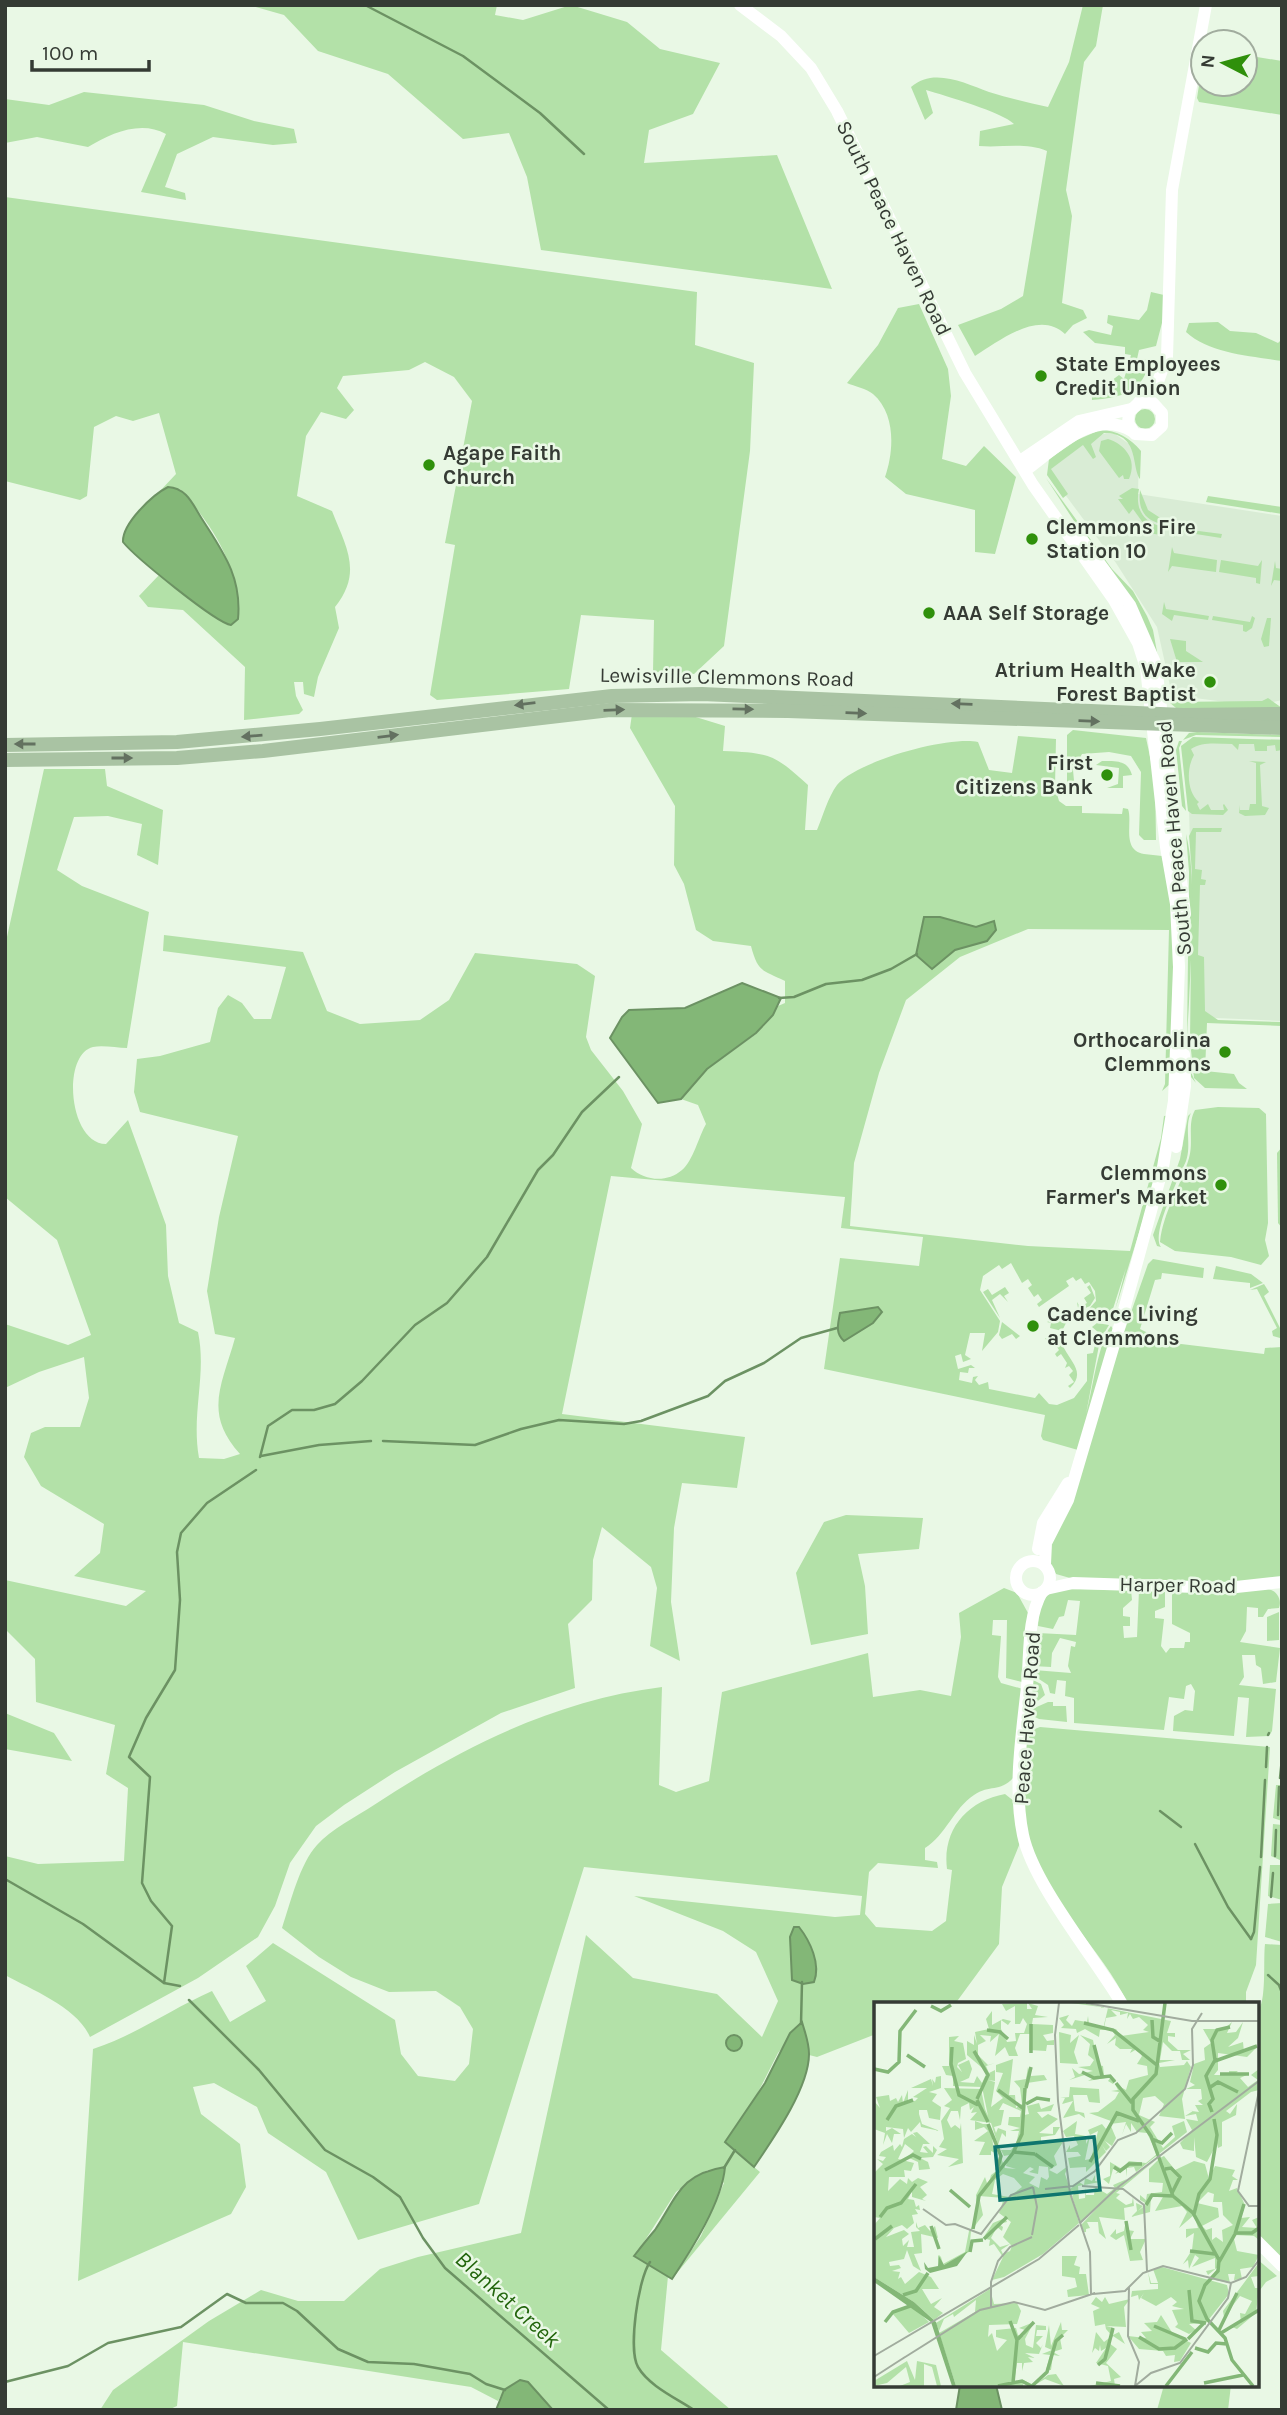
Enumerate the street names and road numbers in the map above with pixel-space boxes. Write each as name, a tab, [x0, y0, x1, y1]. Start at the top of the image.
street label: South Peace Haven Road	[831, 117, 957, 339]
street label: Lewisville Clemmons Road	[599, 663, 855, 691]
street label: South Peace Haven Road	[1152, 719, 1196, 957]
street label: Harper Road	[1119, 1572, 1237, 1598]
street label: Peace Haven Road	[1009, 1631, 1045, 1805]

